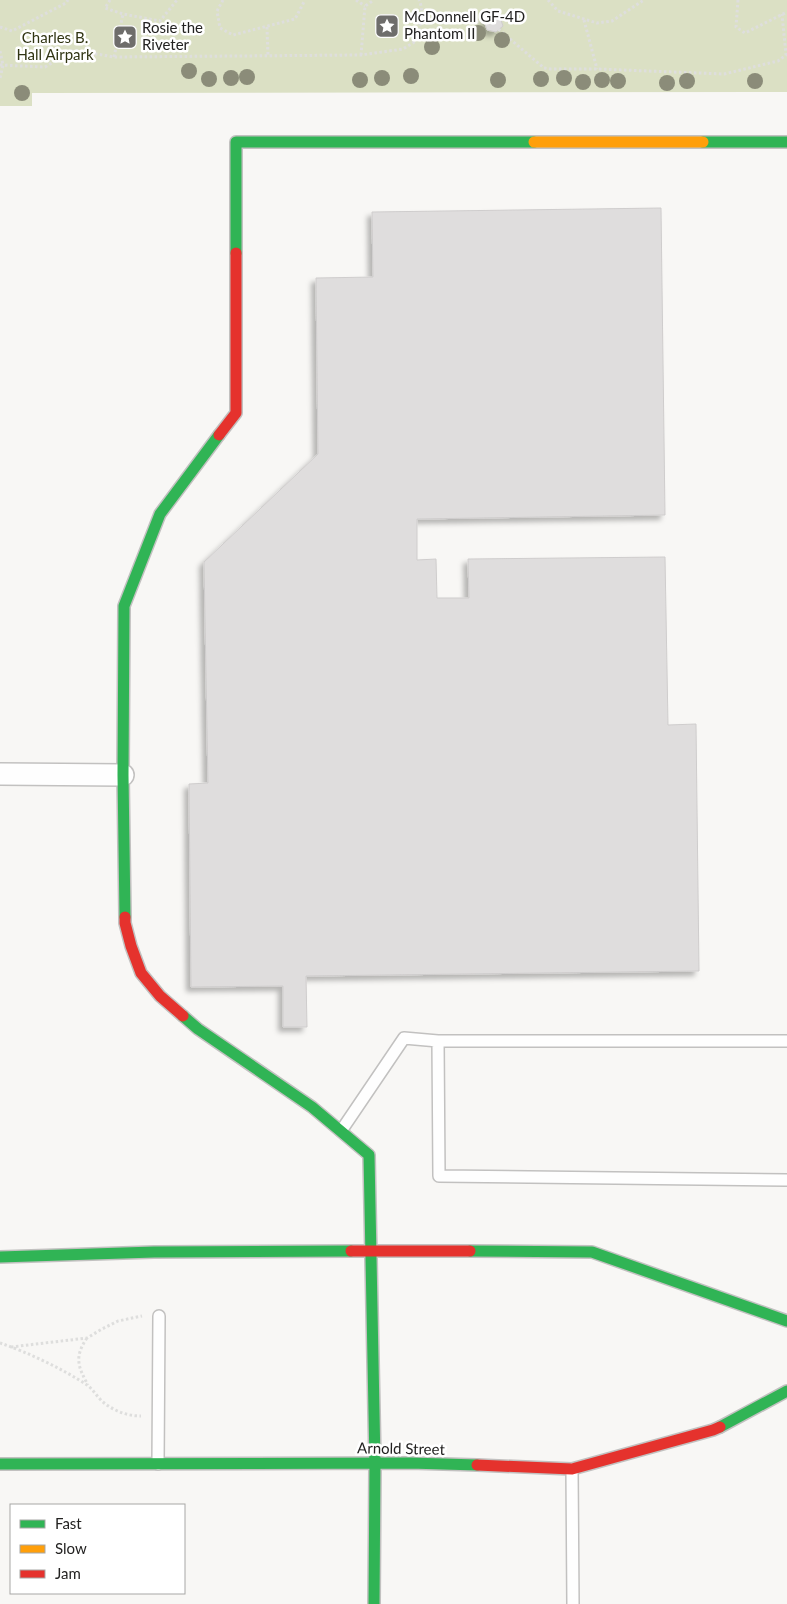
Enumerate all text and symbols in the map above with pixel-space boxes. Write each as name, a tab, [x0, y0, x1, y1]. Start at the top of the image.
place label: McDonnell GF-4D Phantom II	[404, 7, 525, 42]
place icon: McDonnell GF-4D Phantom II	[374, 13, 400, 39]
place label: Rosie the Riveter	[142, 18, 203, 53]
place icon: Rosie the Riveter	[112, 24, 138, 50]
park label: Charles B. Hall Airpark	[16, 28, 94, 63]
street label: Arnold Street	[357, 1438, 446, 1458]
legend	[10, 1504, 185, 1594]
text: Fast	[55, 1514, 82, 1532]
text: Slow	[55, 1539, 87, 1557]
text: Jam	[55, 1564, 81, 1582]

